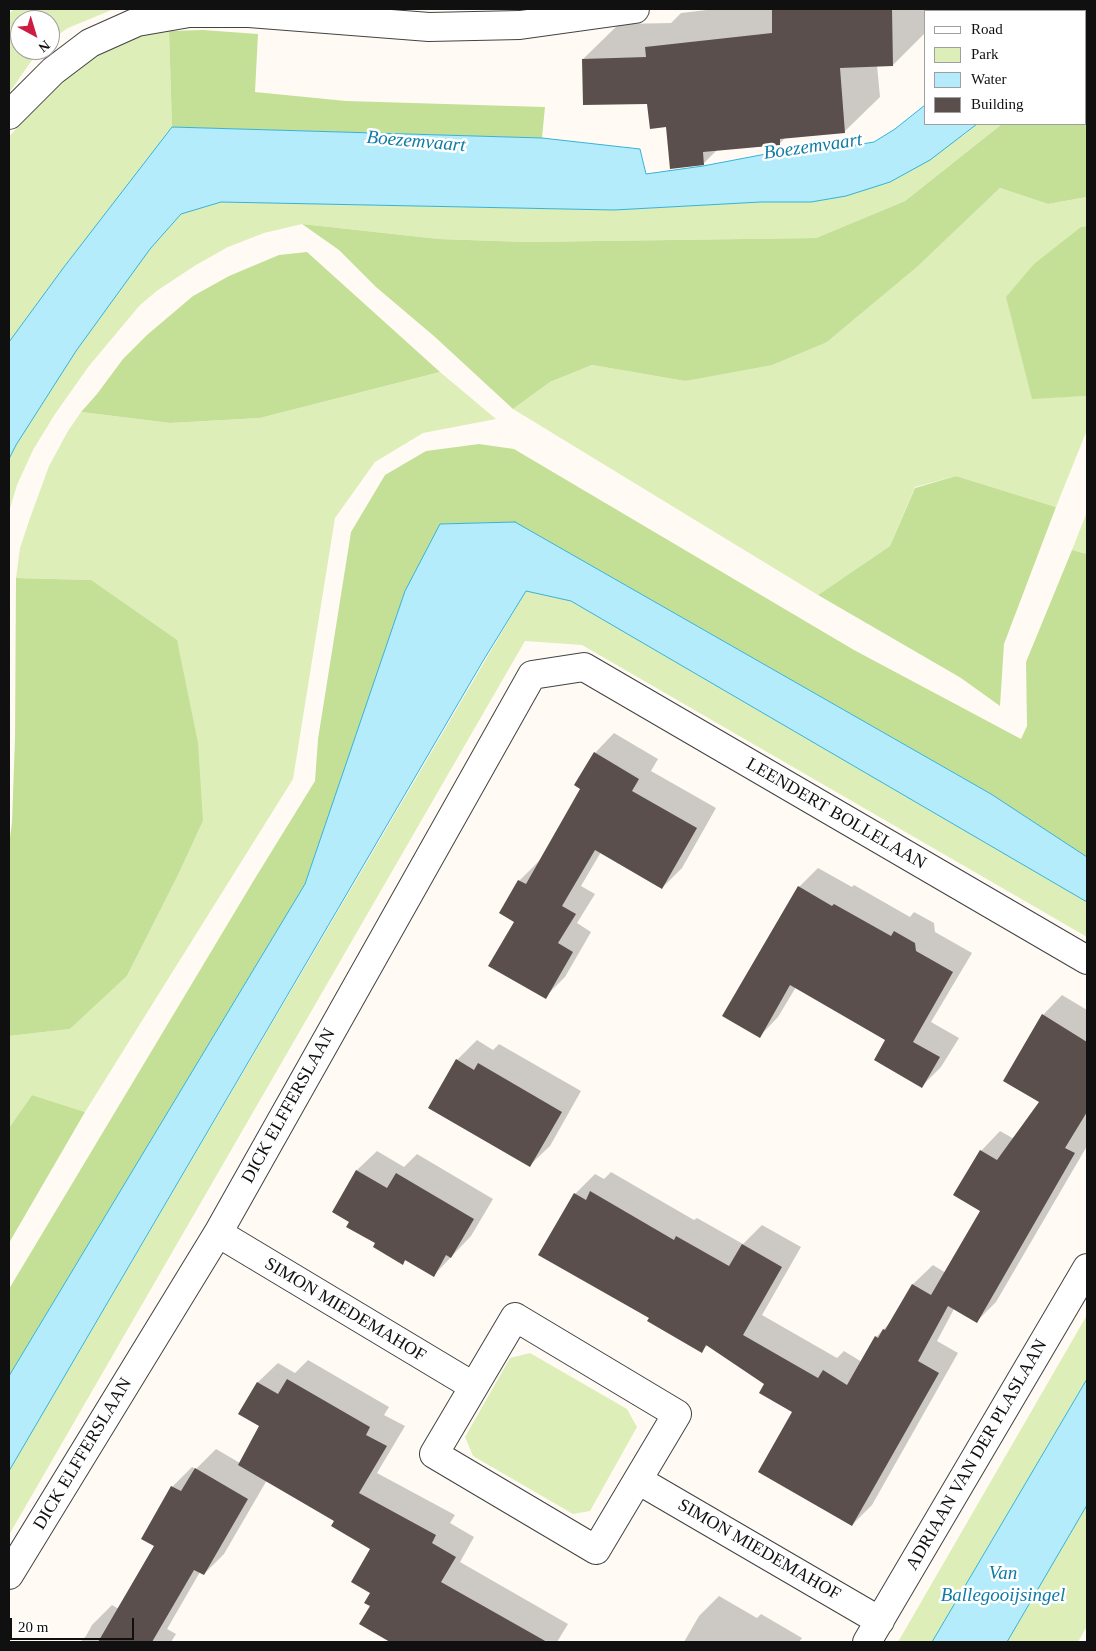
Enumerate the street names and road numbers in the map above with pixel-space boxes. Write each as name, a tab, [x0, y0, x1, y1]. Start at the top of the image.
street label: LEENDERT BOLLELAAN	[742, 754, 930, 874]
street label: DICK ELFFERSLAAN	[237, 1025, 341, 1187]
street label: SIMON MIEDEMAHOF	[260, 1253, 430, 1367]
street label: ADRIAAN VAN DER PLASLAAN	[902, 1336, 1052, 1574]
street label: DICK ELFFERSLAAN	[29, 1374, 137, 1534]
street label: SIMON MIEDEMAHOF	[674, 1495, 844, 1605]

